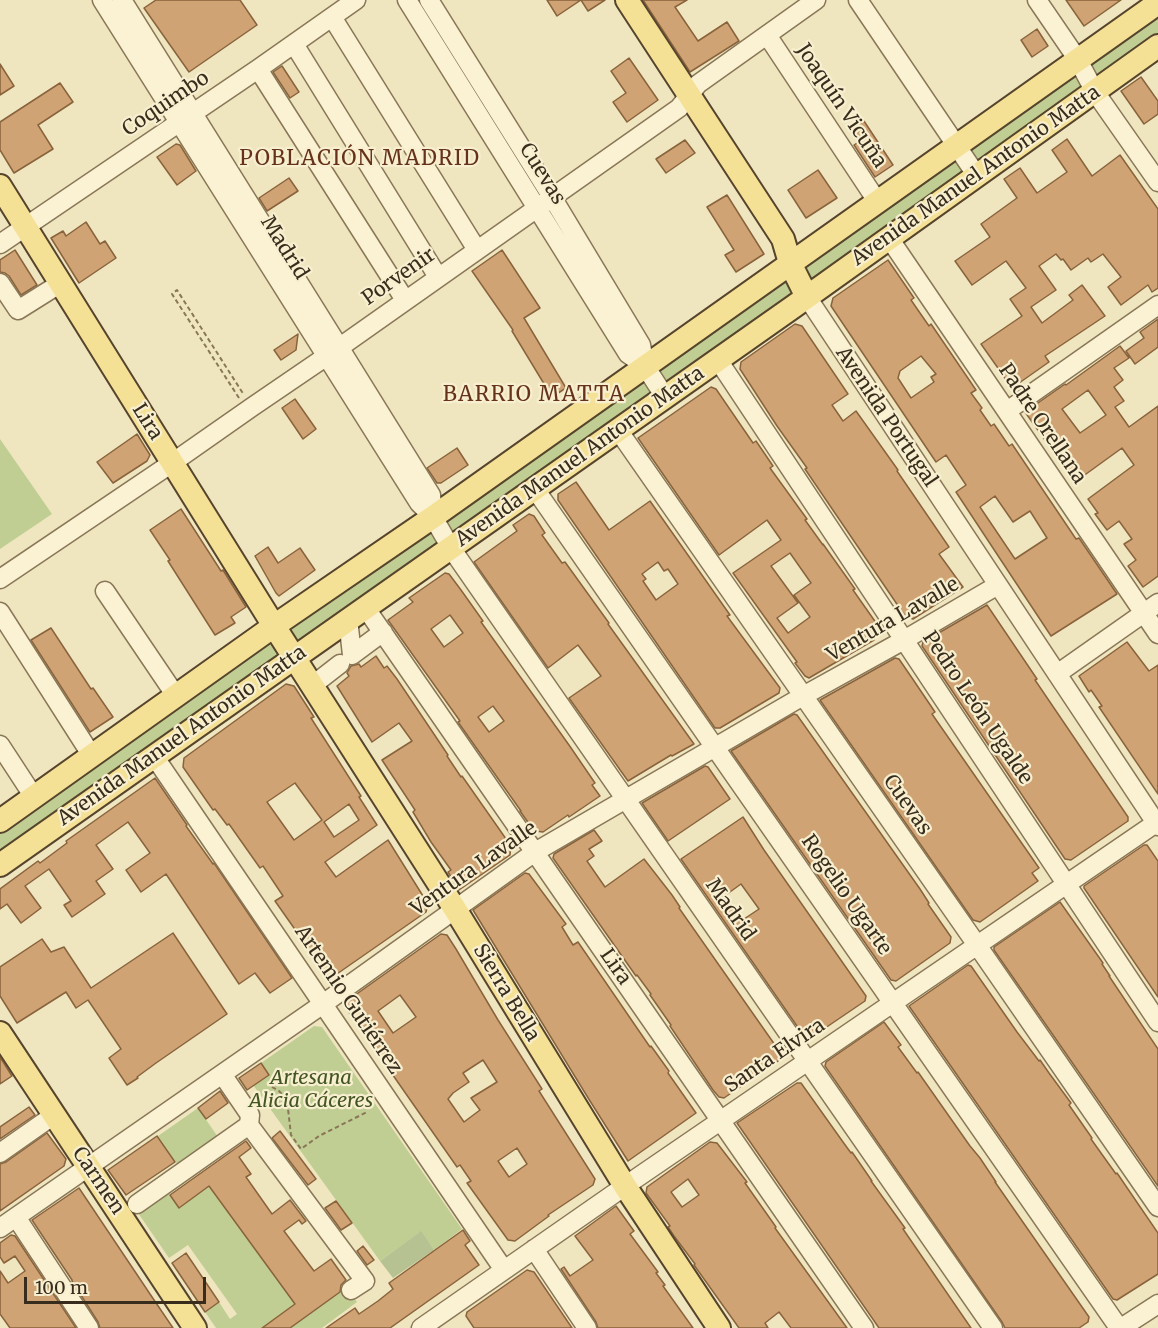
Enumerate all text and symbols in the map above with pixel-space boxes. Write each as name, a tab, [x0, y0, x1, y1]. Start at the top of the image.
street label: Joaquín Vicuña	[791, 39, 891, 173]
street label: Coquimbo	[118, 66, 214, 142]
street label: Avenida Manuel Antonio Matta	[847, 81, 1105, 271]
street label: Cuevas	[514, 139, 570, 209]
district label: POBLACIÓN MADRID	[239, 146, 481, 172]
street label: Madrid	[255, 212, 313, 284]
street label: Porvenir	[358, 243, 440, 311]
street label: Avenida Portugal	[830, 342, 942, 492]
street label: Padre Orellana	[993, 359, 1091, 489]
street label: Avenida Manuel Antonio Matta	[451, 362, 709, 552]
district label: BARRIO MATTA	[443, 382, 625, 408]
street label: Lira	[127, 399, 167, 445]
street label: Ventura Lavalle	[823, 572, 963, 668]
street label: Pedro León Ugalde	[917, 627, 1037, 789]
street label: Avenida Manuel Antonio Matta	[53, 641, 311, 831]
street label: Cuevas	[878, 770, 936, 840]
street label: Ventura Lavalle	[406, 817, 542, 921]
street label: Rogelio Ugarte	[796, 830, 896, 960]
street label: Madrid	[700, 874, 760, 946]
street label: Artemio Gutiérrez	[289, 921, 407, 1079]
street label: Sierra Bella	[468, 940, 544, 1046]
street label: Lira	[594, 944, 636, 990]
street label: Santa Elvira	[720, 1014, 830, 1098]
park label: Artesana Alicia Cáceres	[249, 1066, 373, 1113]
street label: Carmen	[67, 1143, 129, 1219]
scale bar	[27, 1265, 208, 1303]
text: 100 m	[35, 1276, 88, 1299]

